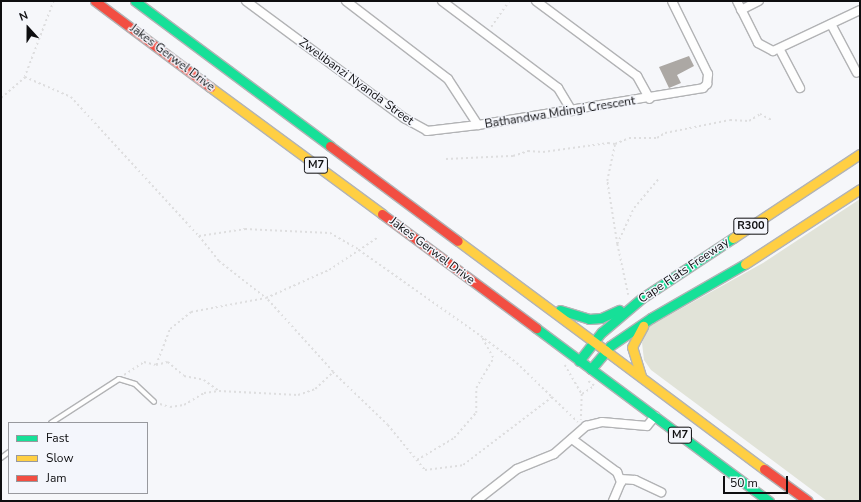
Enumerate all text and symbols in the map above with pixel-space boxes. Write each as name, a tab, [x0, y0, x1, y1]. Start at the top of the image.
north arrow	[8, 8, 48, 48]
text: N	[17, 8, 30, 25]
street label: Jakes Gerwel Drive	[127, 21, 217, 95]
street label: Zwelibanzi Nyanda Street	[296, 36, 416, 128]
street label: Bathandwa Mdingi Crescent	[484, 94, 636, 132]
road number: M7	[303, 156, 329, 174]
street label: Jakes Gerwel Drive	[387, 214, 477, 288]
road number: R300	[733, 217, 769, 235]
street label: Cape Flats Freeway	[636, 235, 732, 307]
legend	[8, 422, 148, 494]
road number: M7	[667, 426, 693, 444]
text: Fast	[46, 430, 69, 446]
text: Slow	[46, 450, 74, 466]
scale bar	[725, 468, 790, 494]
text: Jam	[46, 470, 67, 486]
text: 50 m	[730, 475, 758, 491]

